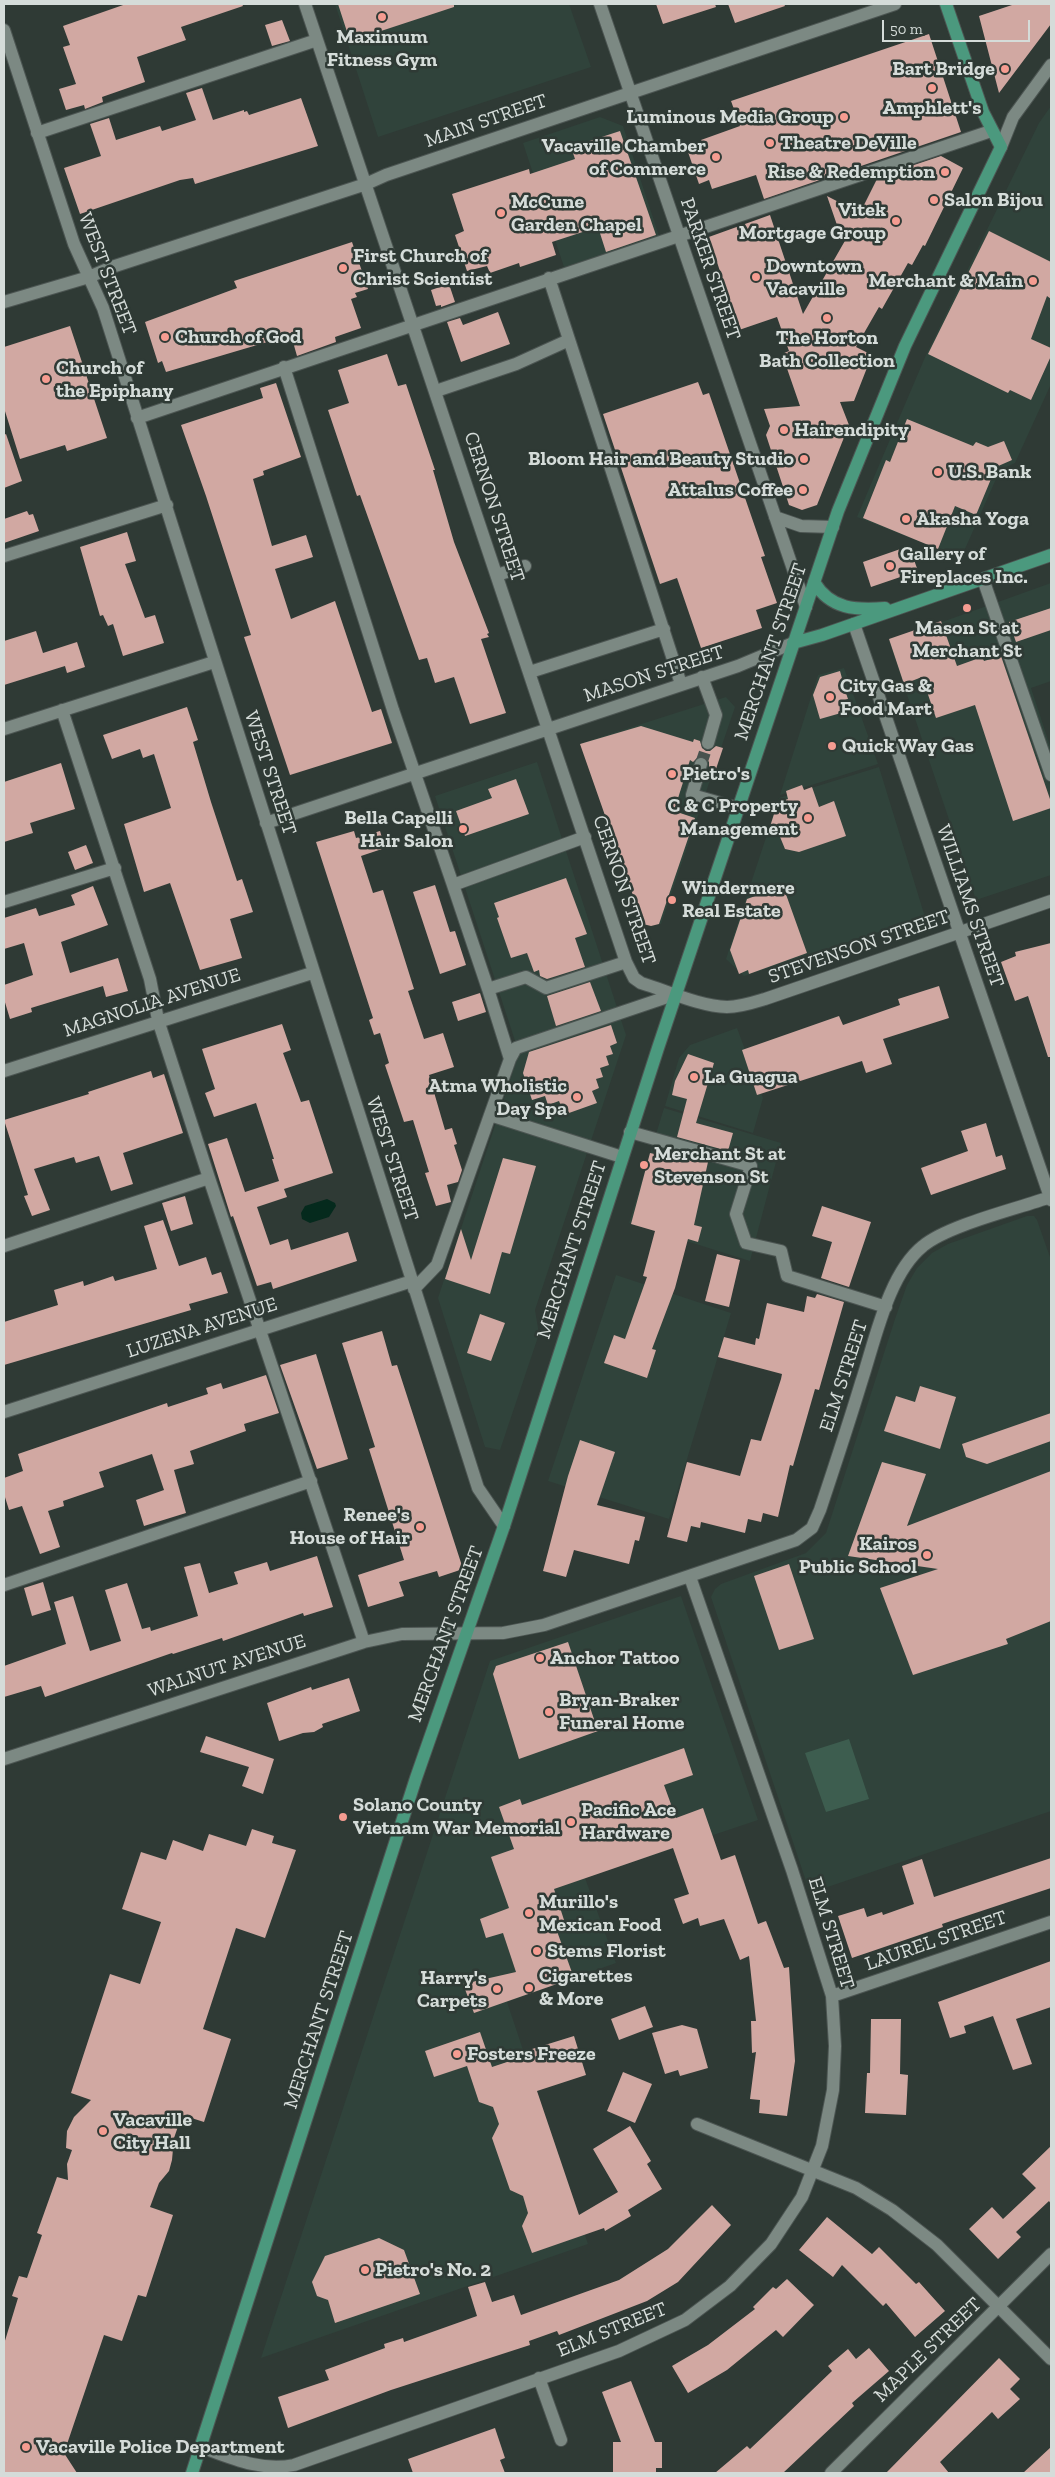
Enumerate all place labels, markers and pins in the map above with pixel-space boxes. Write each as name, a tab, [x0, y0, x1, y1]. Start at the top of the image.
marker: Maximum Fitness Gym	[376, 11, 388, 23]
place label: Maximum Fitness Gym	[327, 25, 437, 72]
place label: Bart Bridge	[892, 57, 995, 81]
marker: Bart Bridge	[999, 63, 1011, 75]
marker: Amphlett's	[926, 82, 938, 94]
place label: Amphlett's	[883, 96, 981, 120]
place label: Luminous Media Group	[626, 105, 834, 129]
marker: Luminous Media Group	[838, 111, 850, 123]
place label: Theatre DeVille	[780, 131, 917, 155]
place label: Vacaville Chamber of Commerce	[541, 134, 706, 181]
marker: Theatre DeVille	[764, 137, 776, 149]
marker: Vacaville Chamber of Commerce	[710, 151, 722, 163]
place label: Rise & Redemption	[767, 160, 935, 184]
marker: Rise & Redemption	[939, 166, 951, 178]
place label: Salon Bijou	[944, 188, 1043, 212]
place label: McCune Garden Chapel	[511, 190, 642, 237]
marker: Salon Bijou	[928, 194, 940, 206]
place label: Vitek Mortgage Group	[739, 198, 886, 245]
marker: McCune Garden Chapel	[495, 207, 507, 219]
marker: Vitek Mortgage Group	[890, 215, 902, 227]
place label: First Church of Christ Scientist	[353, 244, 492, 291]
place label: Downtown Vacaville	[766, 254, 862, 301]
marker: First Church of Christ Scientist	[337, 262, 349, 274]
place label: Merchant & Main	[869, 269, 1023, 293]
marker: Downtown Vacaville	[750, 271, 762, 283]
marker: Merchant & Main	[1027, 275, 1039, 287]
marker: The Horton Bath Collection	[821, 312, 833, 324]
place label: Church of God	[175, 325, 301, 349]
place label: The Horton Bath Collection	[759, 326, 895, 373]
marker: Church of God	[159, 331, 171, 343]
place label: Church of the Epiphany	[56, 356, 173, 403]
marker: Church of the Epiphany	[40, 373, 52, 385]
place label: Hairendipity	[794, 418, 909, 442]
marker: Hairendipity	[778, 424, 790, 436]
place label: Bloom Hair and Beauty Studio	[528, 447, 794, 471]
marker: Bloom Hair and Beauty Studio	[798, 453, 810, 465]
place label: U.S. Bank	[948, 460, 1031, 484]
marker: U.S. Bank	[932, 466, 944, 478]
place label: Attalus Coffee	[668, 478, 793, 502]
marker: Attalus Coffee	[797, 484, 809, 496]
place label: Akasha Yoga	[916, 507, 1029, 531]
marker: Akasha Yoga	[900, 513, 912, 525]
place label: Gallery of Fireplaces Inc.	[900, 542, 1028, 589]
marker: Gallery of Fireplaces Inc.	[884, 560, 896, 572]
marker: Mason St at Merchant St	[961, 602, 973, 614]
place label: Mason St at Merchant St	[912, 616, 1022, 663]
place label: City Gas & Food Mart	[840, 674, 932, 721]
marker: City Gas & Food Mart	[824, 691, 836, 703]
place label: Quick Way Gas	[842, 734, 974, 758]
marker: Quick Way Gas	[826, 740, 838, 752]
place label: Pietro's	[682, 762, 750, 786]
marker: Pietro's	[666, 768, 678, 780]
place label: C & C Property Management	[667, 794, 798, 841]
place label: Bella Capelli Hair Salon	[344, 806, 453, 853]
marker: C & C Property Management	[802, 812, 814, 824]
marker: Bella Capelli Hair Salon	[457, 823, 469, 835]
place label: Windermere Real Estate	[682, 876, 795, 923]
marker: Windermere Real Estate	[666, 894, 678, 906]
place label: La Guagua	[704, 1065, 798, 1089]
marker: La Guagua	[688, 1071, 700, 1083]
place label: Atma Wholistic Day Spa	[428, 1074, 567, 1121]
marker: Atma Wholistic Day Spa	[571, 1091, 583, 1103]
place label: Merchant St at Stevenson St	[654, 1142, 786, 1189]
marker: Merchant St at Stevenson St	[638, 1159, 650, 1171]
place label: Renee's House of Hair	[289, 1503, 410, 1550]
marker: Renee's House of Hair	[414, 1521, 426, 1533]
place label: Kairos Public School	[799, 1532, 917, 1579]
marker: Kairos Public School	[921, 1549, 933, 1561]
place label: Anchor Tattoo	[550, 1646, 679, 1670]
marker: Anchor Tattoo	[534, 1652, 546, 1664]
place label: Bryan-Braker Funeral Home	[559, 1688, 684, 1735]
marker: Bryan-Braker Funeral Home	[543, 1706, 555, 1718]
place label: Solano County Vietnam War Memorial	[353, 1793, 560, 1840]
place label: Pacific Ace Hardware	[581, 1798, 676, 1845]
marker: Solano County Vietnam War Memorial	[337, 1811, 349, 1823]
marker: Pacific Ace Hardware	[565, 1816, 577, 1828]
place label: Murillo's Mexican Food	[539, 1890, 661, 1937]
marker: Murillo's Mexican Food	[523, 1907, 535, 1919]
place label: Stems Florist	[547, 1939, 666, 1963]
marker: Stems Florist	[531, 1945, 543, 1957]
place label: Cigarettes & More	[539, 1964, 633, 2011]
place label: Harry's Carpets	[417, 1966, 487, 2013]
marker: Cigarettes & More	[523, 1982, 535, 1994]
marker: Harry's Carpets	[491, 1983, 503, 1995]
place label: Fosters Freeze	[467, 2042, 596, 2066]
marker: Fosters Freeze	[451, 2048, 463, 2060]
place label: Vacaville City Hall	[113, 2108, 192, 2155]
marker: Vacaville City Hall	[97, 2125, 109, 2137]
place label: Pietro's No. 2	[375, 2258, 491, 2282]
marker: Pietro's No. 2	[359, 2264, 371, 2276]
place label: Vacaville Police Department	[36, 2435, 284, 2459]
marker: Vacaville Police Department	[20, 2441, 32, 2453]

